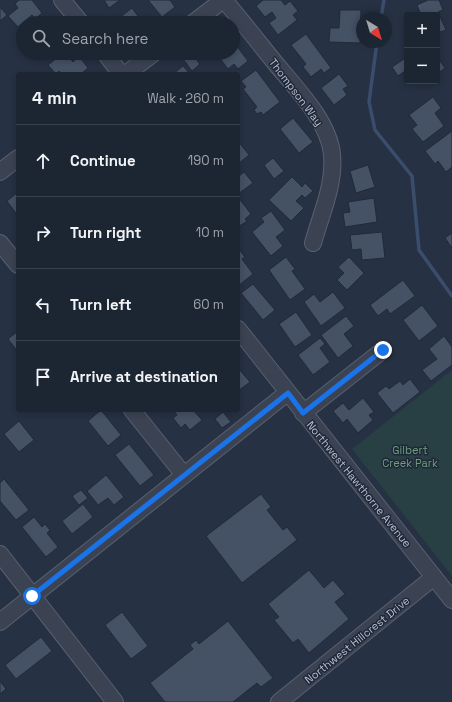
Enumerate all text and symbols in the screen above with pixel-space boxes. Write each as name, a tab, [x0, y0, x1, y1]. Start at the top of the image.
north arrow	[356, 12, 392, 48]
map controls	[404, 12, 440, 84]
button: +	[404, 12, 440, 48]
search box	[16, 16, 240, 60]
icon: search	[30, 27, 52, 49]
text: Search here	[62, 29, 148, 48]
button: −	[404, 48, 440, 84]
street label: Thompson Way	[266, 55, 326, 129]
text: 4 min	[32, 87, 77, 109]
text: Walk · 260 m	[147, 90, 224, 107]
icon: ahead	[32, 150, 54, 172]
text: Continue	[70, 151, 136, 170]
text: 190 m	[188, 152, 224, 169]
icon: right	[32, 222, 54, 244]
text: Turn right	[70, 223, 141, 242]
text: 10 m	[196, 224, 224, 241]
icon: left	[32, 294, 54, 316]
text: Turn left	[70, 295, 132, 314]
text: 60 m	[193, 296, 224, 313]
route end	[374, 341, 392, 359]
icon: arrive	[32, 366, 54, 388]
text: Arrive at destination	[70, 367, 218, 386]
street label: Northwest Hawthorne Avenue	[304, 418, 414, 550]
park label: Gilbert Creek Park	[382, 443, 438, 470]
route start	[23, 587, 41, 605]
street label: Northwest Hillcrest Drive	[302, 593, 412, 687]

